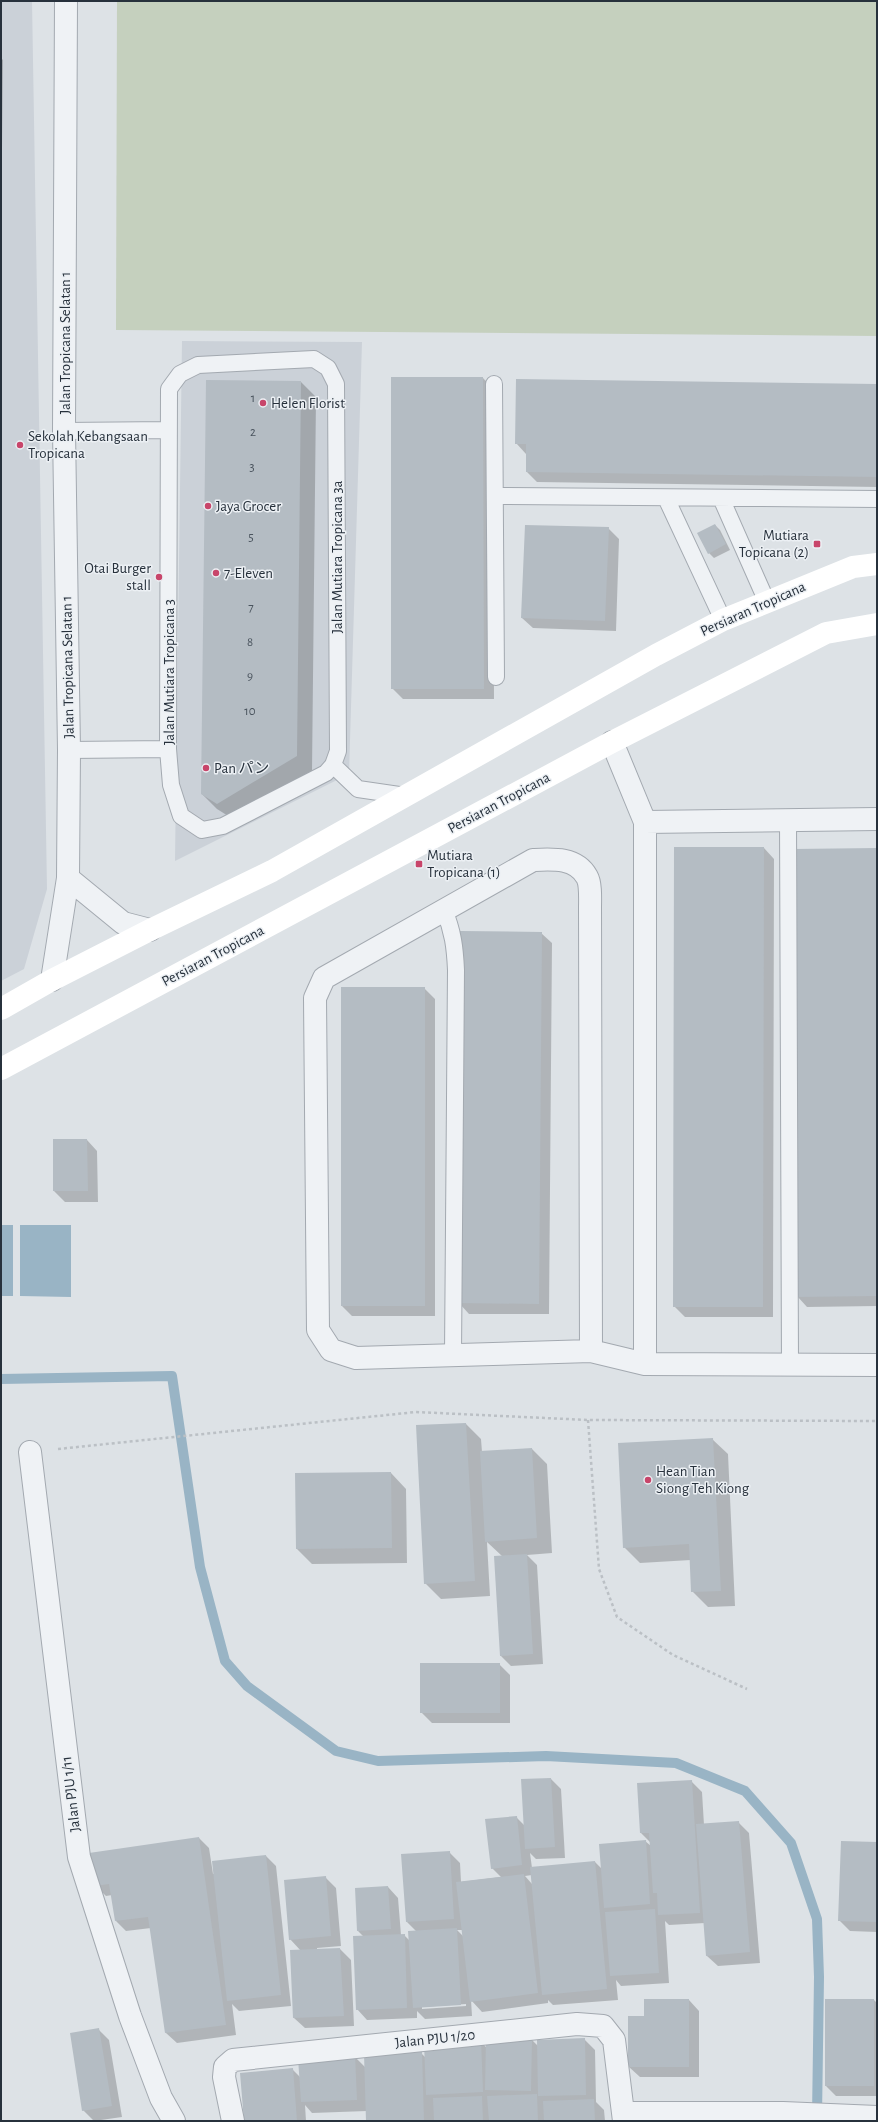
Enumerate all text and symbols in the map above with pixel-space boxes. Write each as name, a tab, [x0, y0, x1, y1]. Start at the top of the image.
street label: Jalan Tropicana Selatan 1	[58, 272, 73, 414]
house number: 1	[251, 392, 255, 405]
place label: Helen Florist	[271, 396, 345, 411]
marker: Helen Florist	[258, 398, 268, 408]
house number: 2	[250, 426, 256, 439]
place label: Sekolah Kebangsaan Tropicana	[28, 429, 148, 461]
marker: Sekolah Kebangsaan Tropicana	[15, 440, 25, 450]
house number: 3	[249, 461, 255, 474]
street label: Jalan Mutiara Tropicana 3a	[330, 480, 345, 633]
place label: Jaya Grocer	[216, 499, 281, 514]
marker: Jaya Grocer	[203, 501, 213, 511]
place label: Mutiara Topicana (2)	[739, 528, 809, 560]
house number: 5	[248, 531, 254, 544]
marker: Mutiara Topicana (2)	[812, 539, 822, 549]
place label: Otai Burger stall	[84, 561, 151, 593]
place label: 7-Eleven	[224, 566, 273, 581]
marker: 7-Eleven	[211, 568, 221, 578]
marker: Otai Burger stall	[154, 572, 164, 582]
street label: Persiaran Tropicana	[698, 579, 808, 639]
street label: Jalan Tropicana Selatan 1	[59, 596, 77, 738]
street label: Jalan Mutiara Tropicana 3	[162, 599, 177, 745]
house number: 7	[248, 601, 254, 614]
house number: 8	[247, 636, 253, 649]
house number: 9	[247, 670, 253, 683]
house number: 10	[244, 705, 256, 718]
place label: Pan パン	[214, 761, 269, 776]
marker: Pan パン	[201, 763, 211, 773]
street label: Persiaran Tropicana	[445, 770, 553, 836]
place label: Mutiara Tropicana (1)	[427, 848, 500, 880]
marker: Mutiara Tropicana (1)	[414, 859, 424, 869]
street label: Persiaran Tropicana	[159, 923, 267, 989]
place label: Hean Tian Siong Teh Kiong	[656, 1464, 750, 1496]
marker: Hean Tian Siong Teh Kiong	[643, 1475, 653, 1485]
street label: Jalan PJU 1/11	[59, 1755, 83, 1833]
street label: Jalan PJU 1/20	[394, 2027, 476, 2051]

